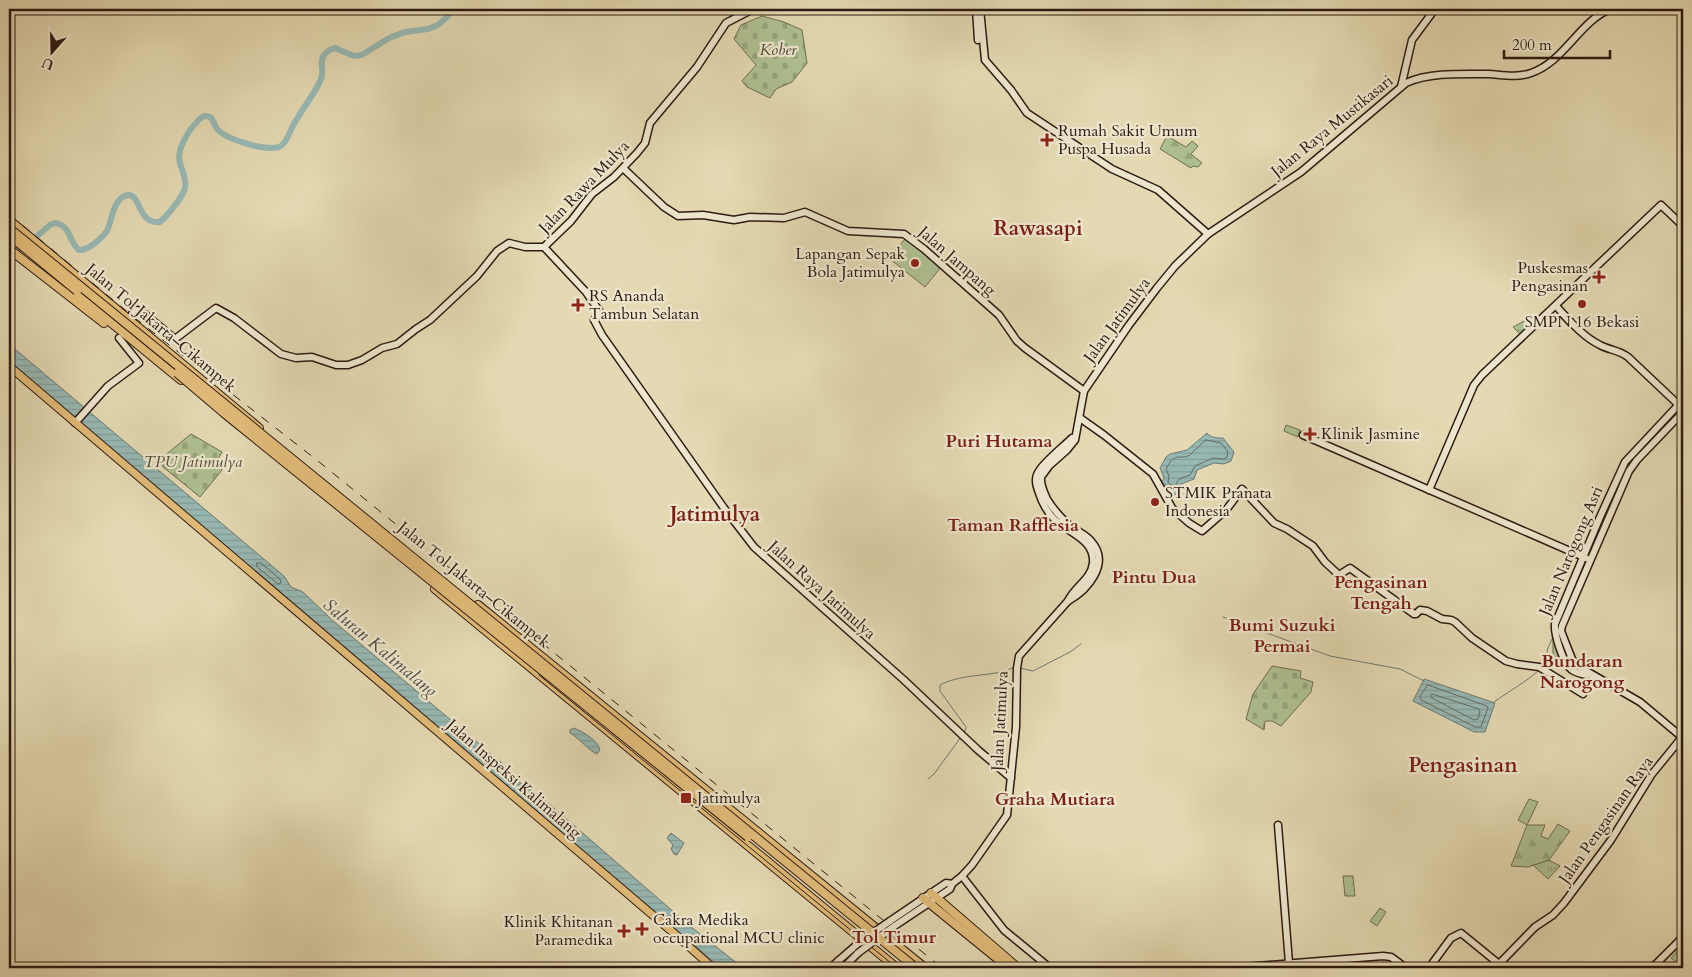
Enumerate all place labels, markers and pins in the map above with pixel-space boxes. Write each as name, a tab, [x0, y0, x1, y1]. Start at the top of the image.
place label: Rumah Sakit Umum Puspa Husada	[1058, 120, 1198, 160]
marker: Rumah Sakit Umum Puspa Husada	[1040, 133, 1054, 147]
place label: Lapangan Sepak Bola Jatimulya	[795, 243, 905, 283]
marker: Lapangan Sepak Bola Jatimulya	[909, 257, 921, 269]
place label: Puskesmas Pengasinan	[1511, 257, 1588, 297]
marker: Puskesmas Pengasinan	[1592, 270, 1606, 284]
place label: RS Ananda Tambun Selatan	[589, 285, 699, 325]
marker: RS Ananda Tambun Selatan	[571, 298, 585, 312]
marker: SMPN 16 Bekasi	[1576, 298, 1588, 310]
place label: SMPN 16 Bekasi	[1525, 311, 1640, 333]
place label: Klinik Jasmine	[1321, 423, 1420, 445]
marker: Klinik Jasmine	[1303, 427, 1317, 441]
place label: STMIK Pranata Indonesia	[1165, 482, 1272, 522]
marker: STMIK Pranata Indonesia	[1149, 496, 1161, 508]
place label: Jatimulya	[695, 787, 761, 809]
marker: Jatimulya	[679, 791, 693, 805]
place label: Cakra Medika occupational MCU clinic	[653, 909, 824, 949]
place label: Klinik Khitanan Paramedika	[504, 911, 613, 951]
marker: Cakra Medika occupational MCU clinic	[635, 922, 649, 936]
marker: Klinik Khitanan Paramedika	[617, 924, 631, 938]

